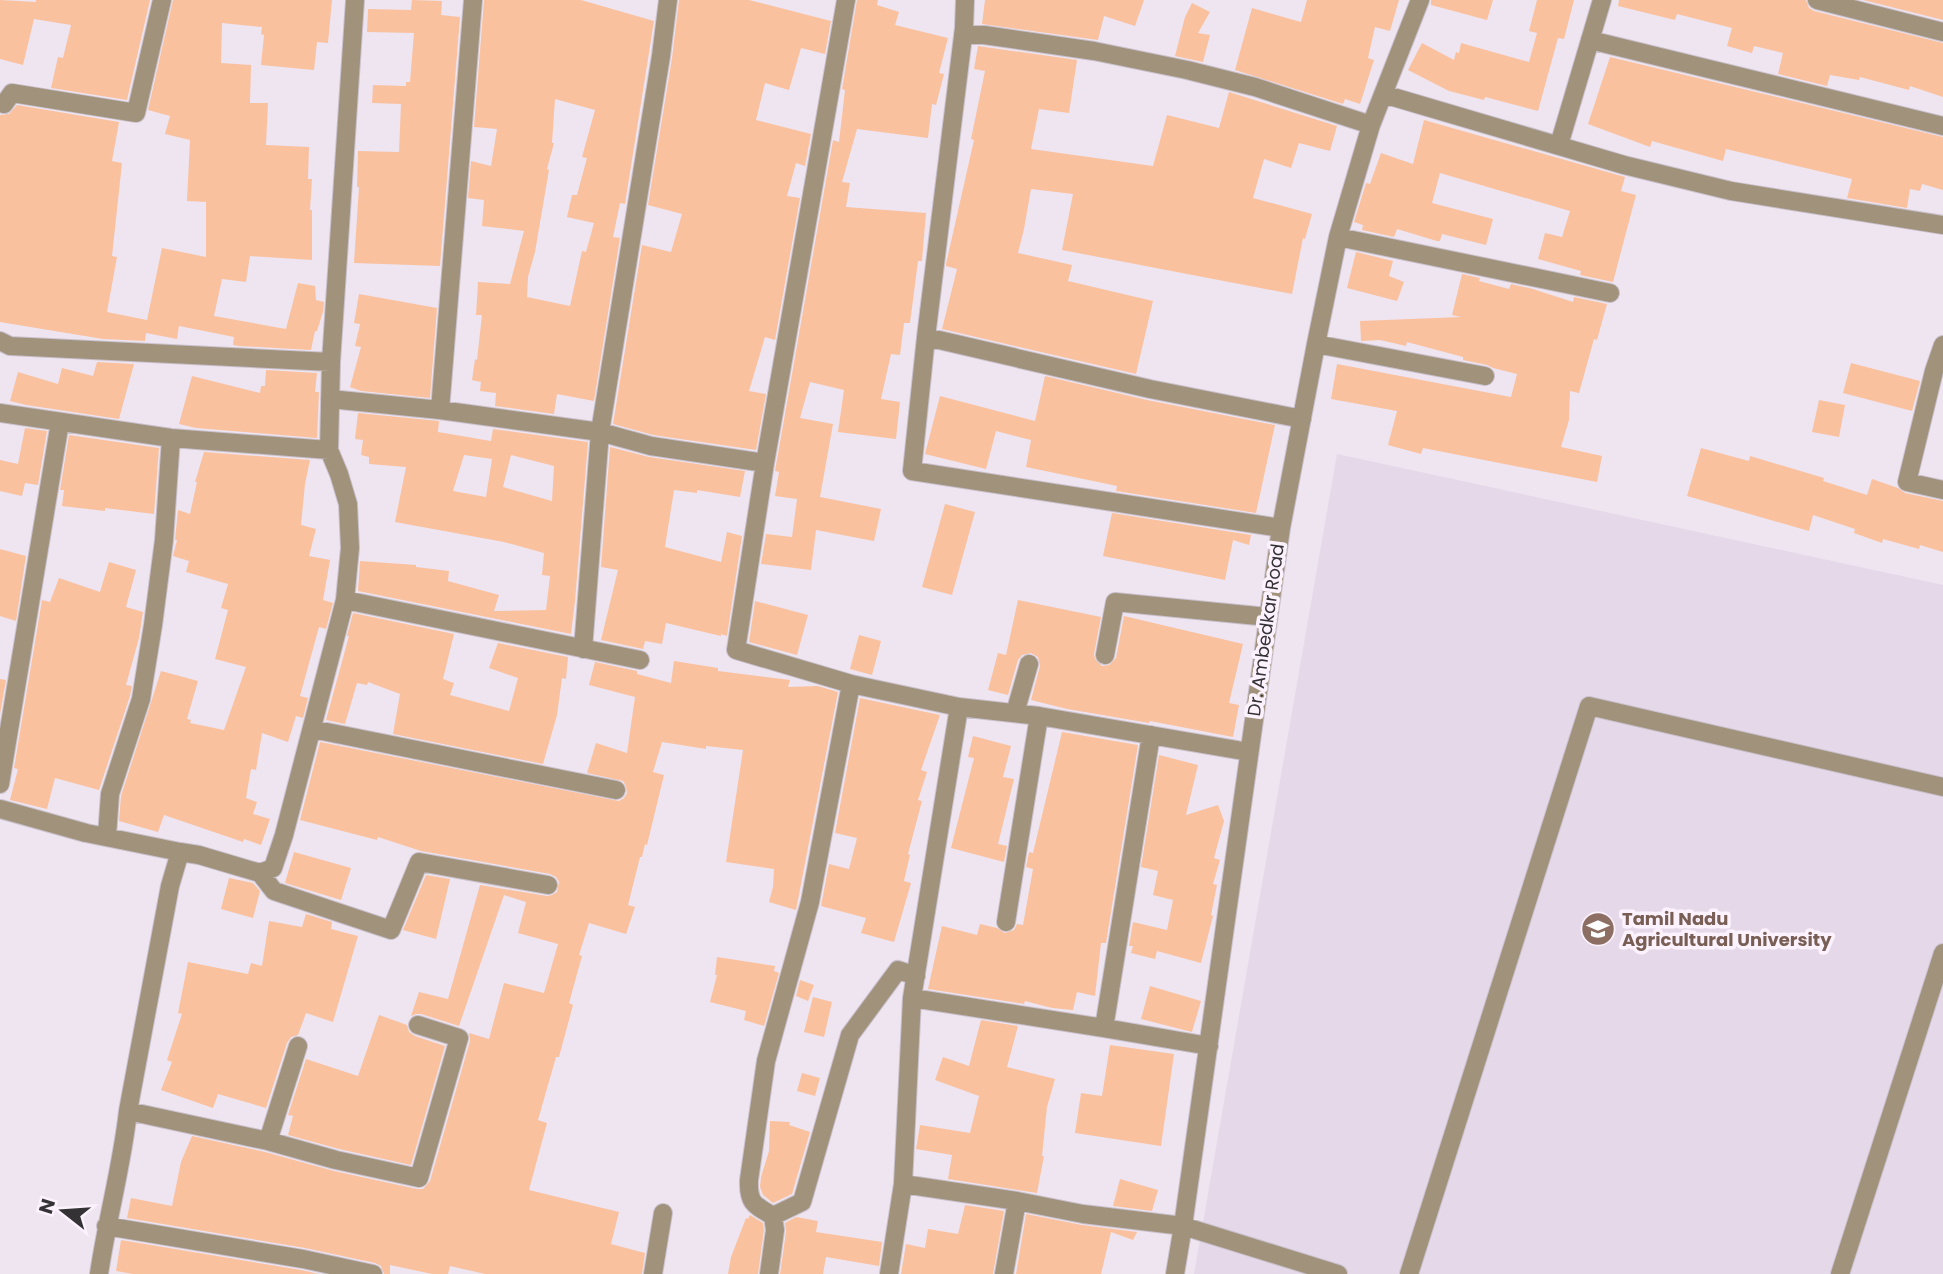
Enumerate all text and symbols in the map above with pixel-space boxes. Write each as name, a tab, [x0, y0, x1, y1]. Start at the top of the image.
street label: Dr. Ambedkar Road	[1241, 542, 1290, 718]
place label: Tamil Nadu Agricultural University	[1622, 906, 1832, 952]
school or university icon: Tamil Nadu Agricultural University	[1579, 910, 1617, 948]
north arrow	[28, 1176, 98, 1246]
text: N	[32, 1195, 62, 1217]

